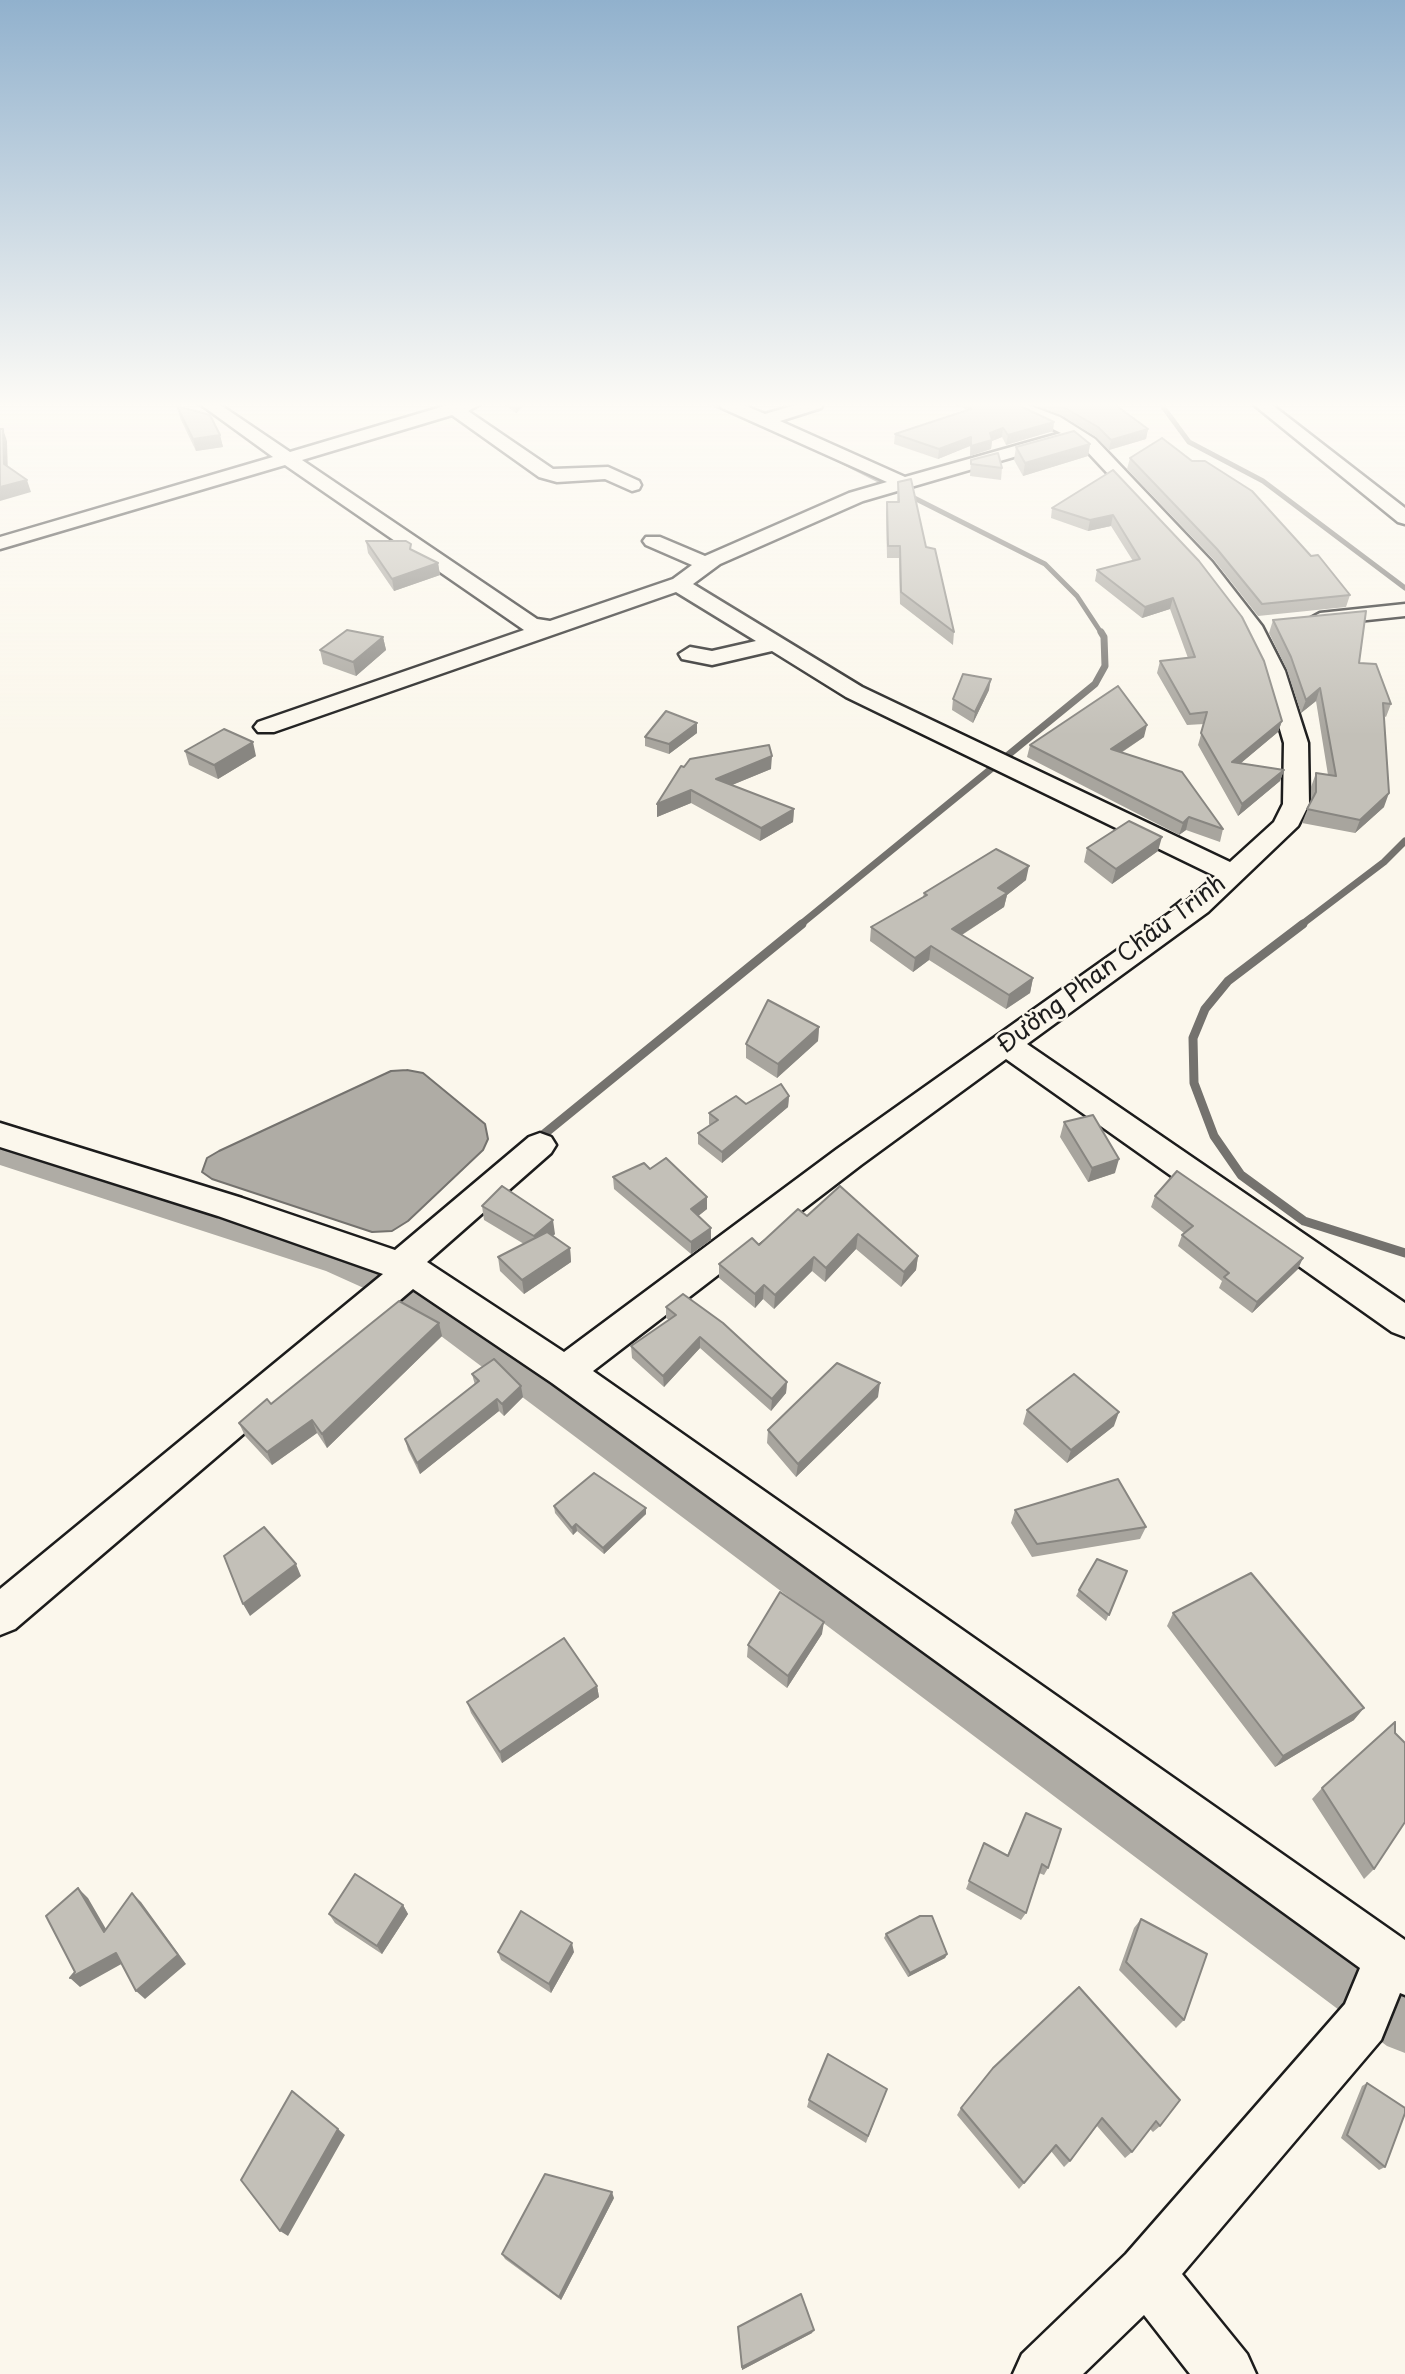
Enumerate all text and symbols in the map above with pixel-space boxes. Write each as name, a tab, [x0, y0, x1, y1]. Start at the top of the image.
street label: Đường Phan Châu Trinh	[992, 870, 1232, 1060]

